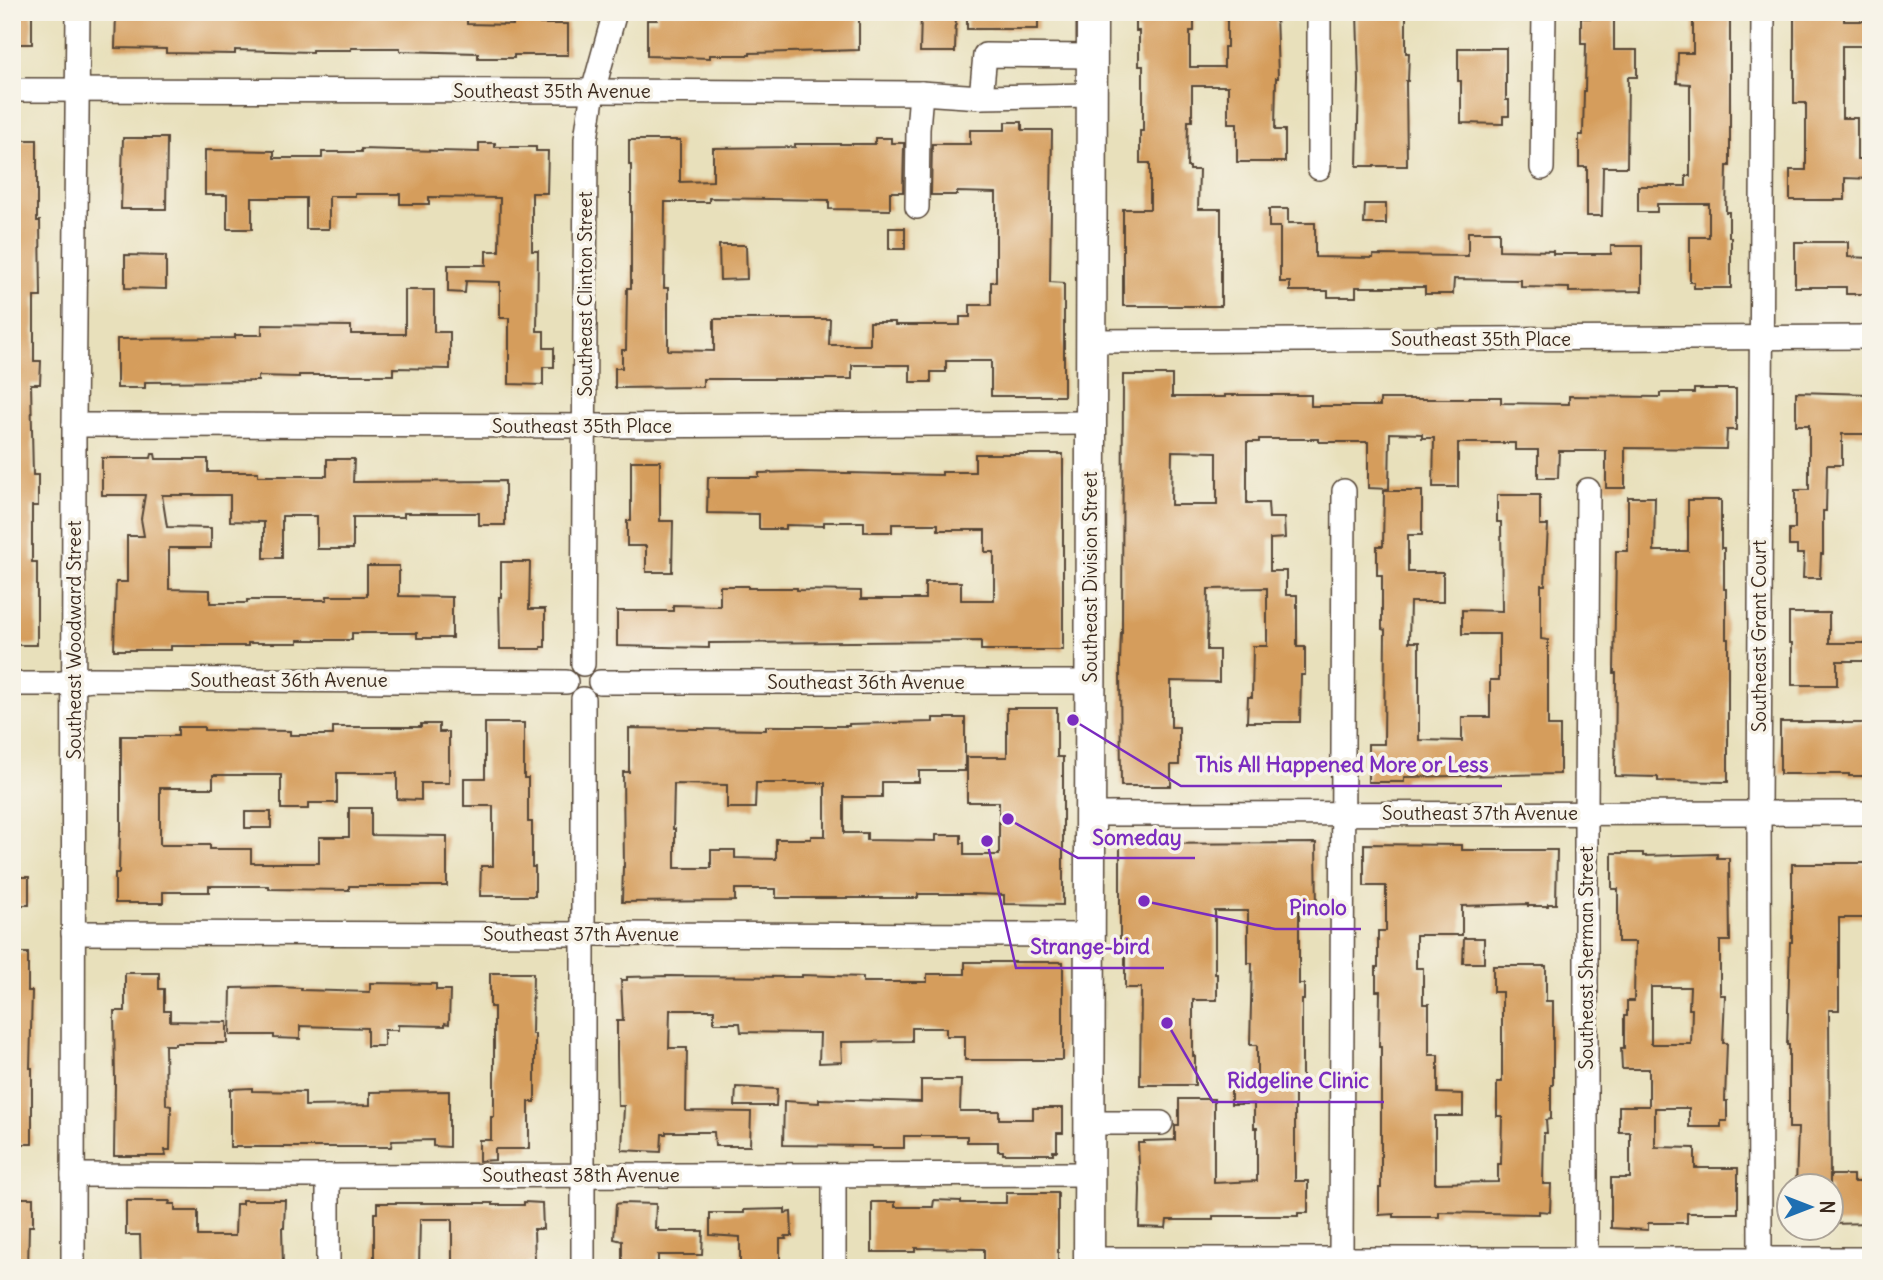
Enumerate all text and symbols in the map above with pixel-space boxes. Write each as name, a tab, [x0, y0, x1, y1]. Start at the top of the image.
street label: Southeast 35th Avenue	[453, 79, 651, 103]
street label: Southeast Clinton Street	[573, 191, 597, 397]
street label: Southeast 35th Place	[1391, 327, 1571, 351]
street label: Southeast 35th Place	[492, 414, 672, 438]
street label: Southeast Division Street	[1078, 471, 1102, 683]
street label: Southeast Woodward Street	[62, 520, 86, 760]
street label: Southeast Grant Court	[1747, 540, 1771, 732]
street label: Southeast 36th Avenue	[190, 668, 388, 692]
street label: Southeast 36th Avenue	[767, 670, 965, 694]
callout: This All Happened More or Less	[1181, 744, 1502, 786]
text: This All Happened More or Less	[1196, 751, 1489, 778]
street label: Southeast 37th Avenue	[1382, 801, 1578, 825]
callout: Someday	[1078, 816, 1195, 858]
text: Someday	[1092, 824, 1182, 851]
street label: Southeast Sherman Street	[1574, 846, 1598, 1070]
callout: Pinolo	[1275, 887, 1361, 929]
text: Pinolo	[1289, 894, 1347, 921]
street label: Southeast 37th Avenue	[483, 922, 679, 946]
callout: Strange-bird	[1016, 926, 1164, 968]
text: Strange-bird	[1030, 933, 1151, 960]
callout: Ridgeline Clinic	[1213, 1060, 1384, 1102]
text: Ridgeline Clinic	[1227, 1067, 1369, 1094]
street label: Southeast 38th Avenue	[482, 1163, 680, 1187]
north arrow	[1774, 1172, 1844, 1242]
text: N	[1815, 1200, 1839, 1214]

